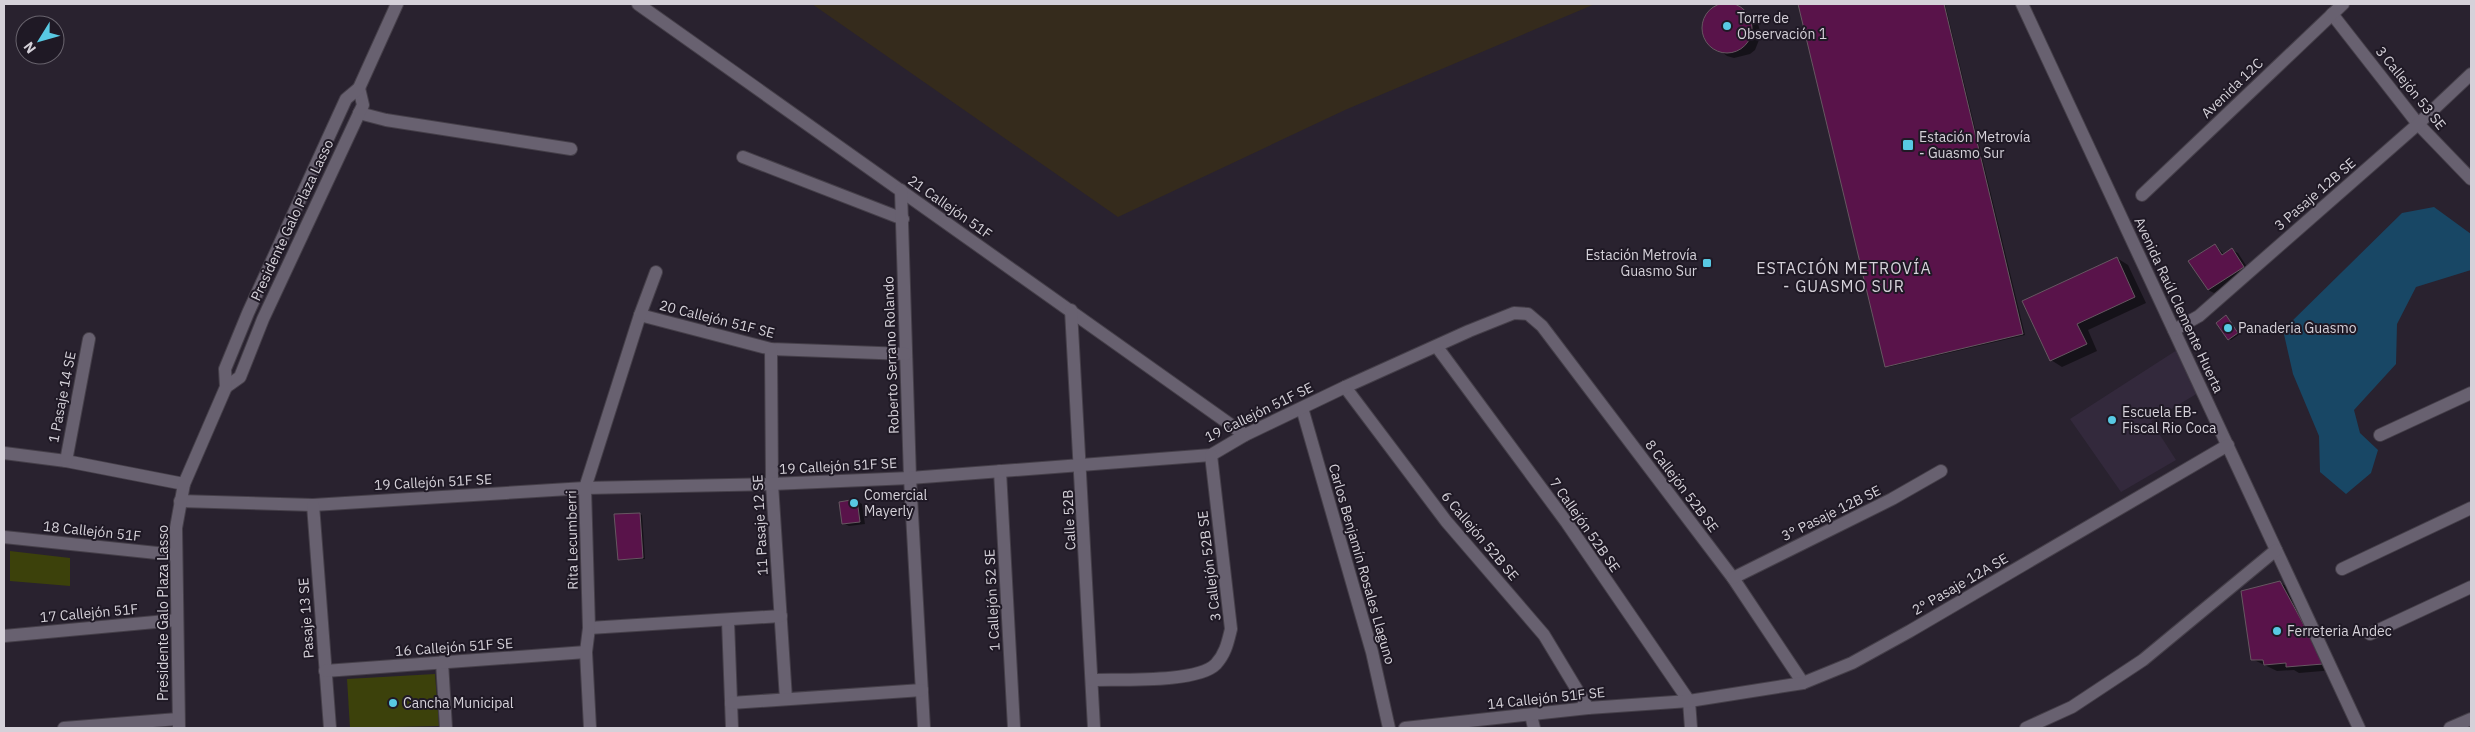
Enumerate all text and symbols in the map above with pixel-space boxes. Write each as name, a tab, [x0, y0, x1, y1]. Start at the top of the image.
place label: Torre de Observación 1	[1737, 9, 1827, 43]
north arrow	[15, 15, 65, 65]
marker: Torre de Observación 1	[1721, 20, 1733, 32]
text: N	[19, 38, 40, 57]
street label: 3 Callejón 53 SE	[2372, 43, 2450, 133]
street label: Avenida 12C	[2197, 54, 2267, 122]
place label: Estación Metrovía - Guasmo Sur	[1919, 128, 2031, 162]
street label: Presidente Galo Plaza Lasso	[247, 136, 337, 304]
marker: Estación Metrovía - Guasmo Sur	[1901, 138, 1915, 152]
street label: 3 Pasaje 12B SE	[2271, 154, 2359, 234]
street label: 21 Callejón 51F	[904, 171, 996, 243]
street label: Avenida Raúl Clemente Huerta	[2130, 214, 2228, 396]
place label: Estación Metrovía Guasmo Sur	[1585, 246, 1698, 280]
marker: Estación Metrovía Guasmo Sur	[1701, 257, 1713, 269]
district label: ESTACIÓN METROVÍA - GUASMO SUR	[1756, 257, 1932, 296]
street label: Roberto Serrano Rolando	[879, 276, 903, 434]
street label: 20 Callejón 51F SE	[657, 296, 777, 342]
place label: Panaderia Guasmo	[2238, 319, 2357, 337]
marker: Panaderia Guasmo	[2222, 322, 2234, 334]
street label: 1 Pasaje 14 SE	[44, 350, 80, 444]
street label: 19 Callejón 51F SE	[1202, 378, 1316, 446]
place label: Escuela EB- Fiscal Rio Coca	[2122, 403, 2217, 437]
marker: Escuela EB- Fiscal Rio Coca	[2106, 414, 2118, 426]
street label: 8 Callejón 52B SE	[1641, 436, 1723, 536]
street label: 19 Callejón 51F SE	[778, 454, 898, 478]
street label: Carlos Benjamín Rosales Llaguno	[1325, 462, 1399, 666]
street label: 19 Callejón 51F SE	[373, 470, 493, 494]
street label: 11 Pasaje 12 SE	[748, 474, 772, 576]
street label: 7 Callejón 52B SE	[1546, 474, 1624, 576]
street label: 3° Pasaje 12B SE	[1778, 481, 1884, 545]
place label: Comercial Mayerly	[864, 486, 928, 520]
street label: 6 Callejón 52B SE	[1437, 488, 1523, 584]
street label: Calle 52B	[1058, 489, 1080, 551]
street label: Rita Lecumberri	[562, 490, 582, 590]
marker: Comercial Mayerly	[848, 497, 860, 509]
street label: 3 Callejón 52B SE	[1193, 510, 1225, 622]
street label: 18 Callejón 51F	[42, 517, 142, 545]
street label: Presidente Galo Plaza Lasso	[154, 525, 172, 701]
street label: 1 Callejón 52 SE	[980, 549, 1004, 651]
street label: 2° Pasaje 12A SE	[1909, 549, 2011, 619]
street label: Pasaje 13 SE	[294, 577, 318, 659]
street label: 17 Callejón 51F	[39, 600, 139, 626]
place label: Ferreteria Andec	[2287, 622, 2392, 640]
marker: Ferreteria Andec	[2271, 625, 2283, 637]
street label: 16 Callejón 51F SE	[394, 634, 514, 660]
street label: 14 Callejón 51F SE	[1486, 683, 1606, 713]
place label: Cancha Municipal	[403, 694, 514, 712]
marker: Cancha Municipal	[387, 697, 399, 709]

